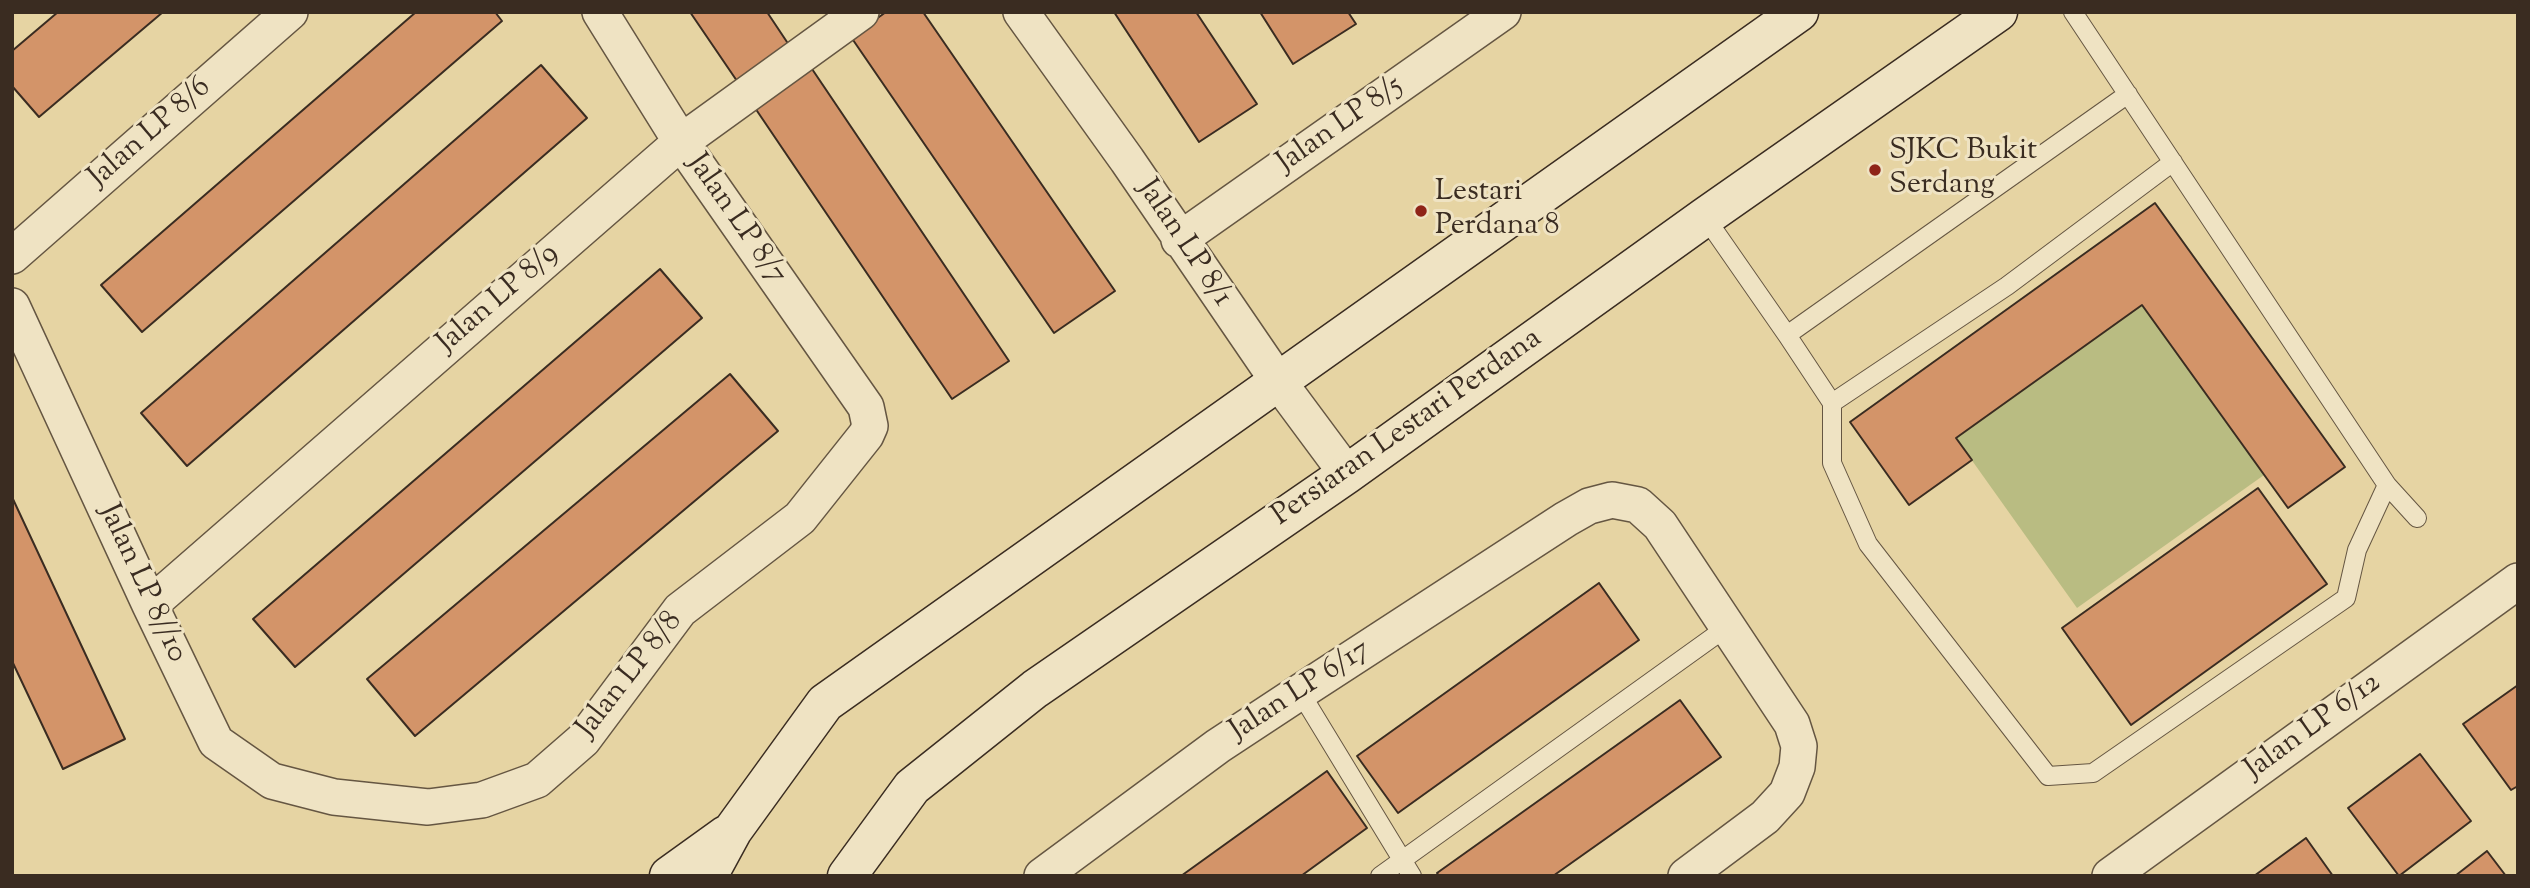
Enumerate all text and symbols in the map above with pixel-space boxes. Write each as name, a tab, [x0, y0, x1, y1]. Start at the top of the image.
street label: Jalan LP 8/5	[1271, 69, 1411, 183]
street label: Jalan LP 8/6	[82, 71, 220, 197]
place label: SJKC Bukit Serdang	[1889, 135, 2037, 206]
street label: Jalan LP 8/7	[677, 148, 793, 292]
marker: SJKC Bukit Serdang	[1867, 162, 1883, 178]
street label: Jalan LP 8/1	[1127, 174, 1239, 314]
place label: Lestari Perdana 8	[1435, 176, 1560, 246]
marker: Lestari Perdana 8	[1413, 203, 1429, 219]
street label: Jalan LP 8/9	[431, 237, 567, 363]
street label: Persiaran Lestari Perdana	[1266, 322, 1550, 536]
street label: Jalan LP 8//10	[89, 499, 193, 669]
street label: Jalan LP 8/8	[570, 605, 692, 747]
street label: Jalan LP 6/17	[1224, 633, 1378, 751]
street label: Jalan LP 6/12	[2239, 667, 2389, 789]

